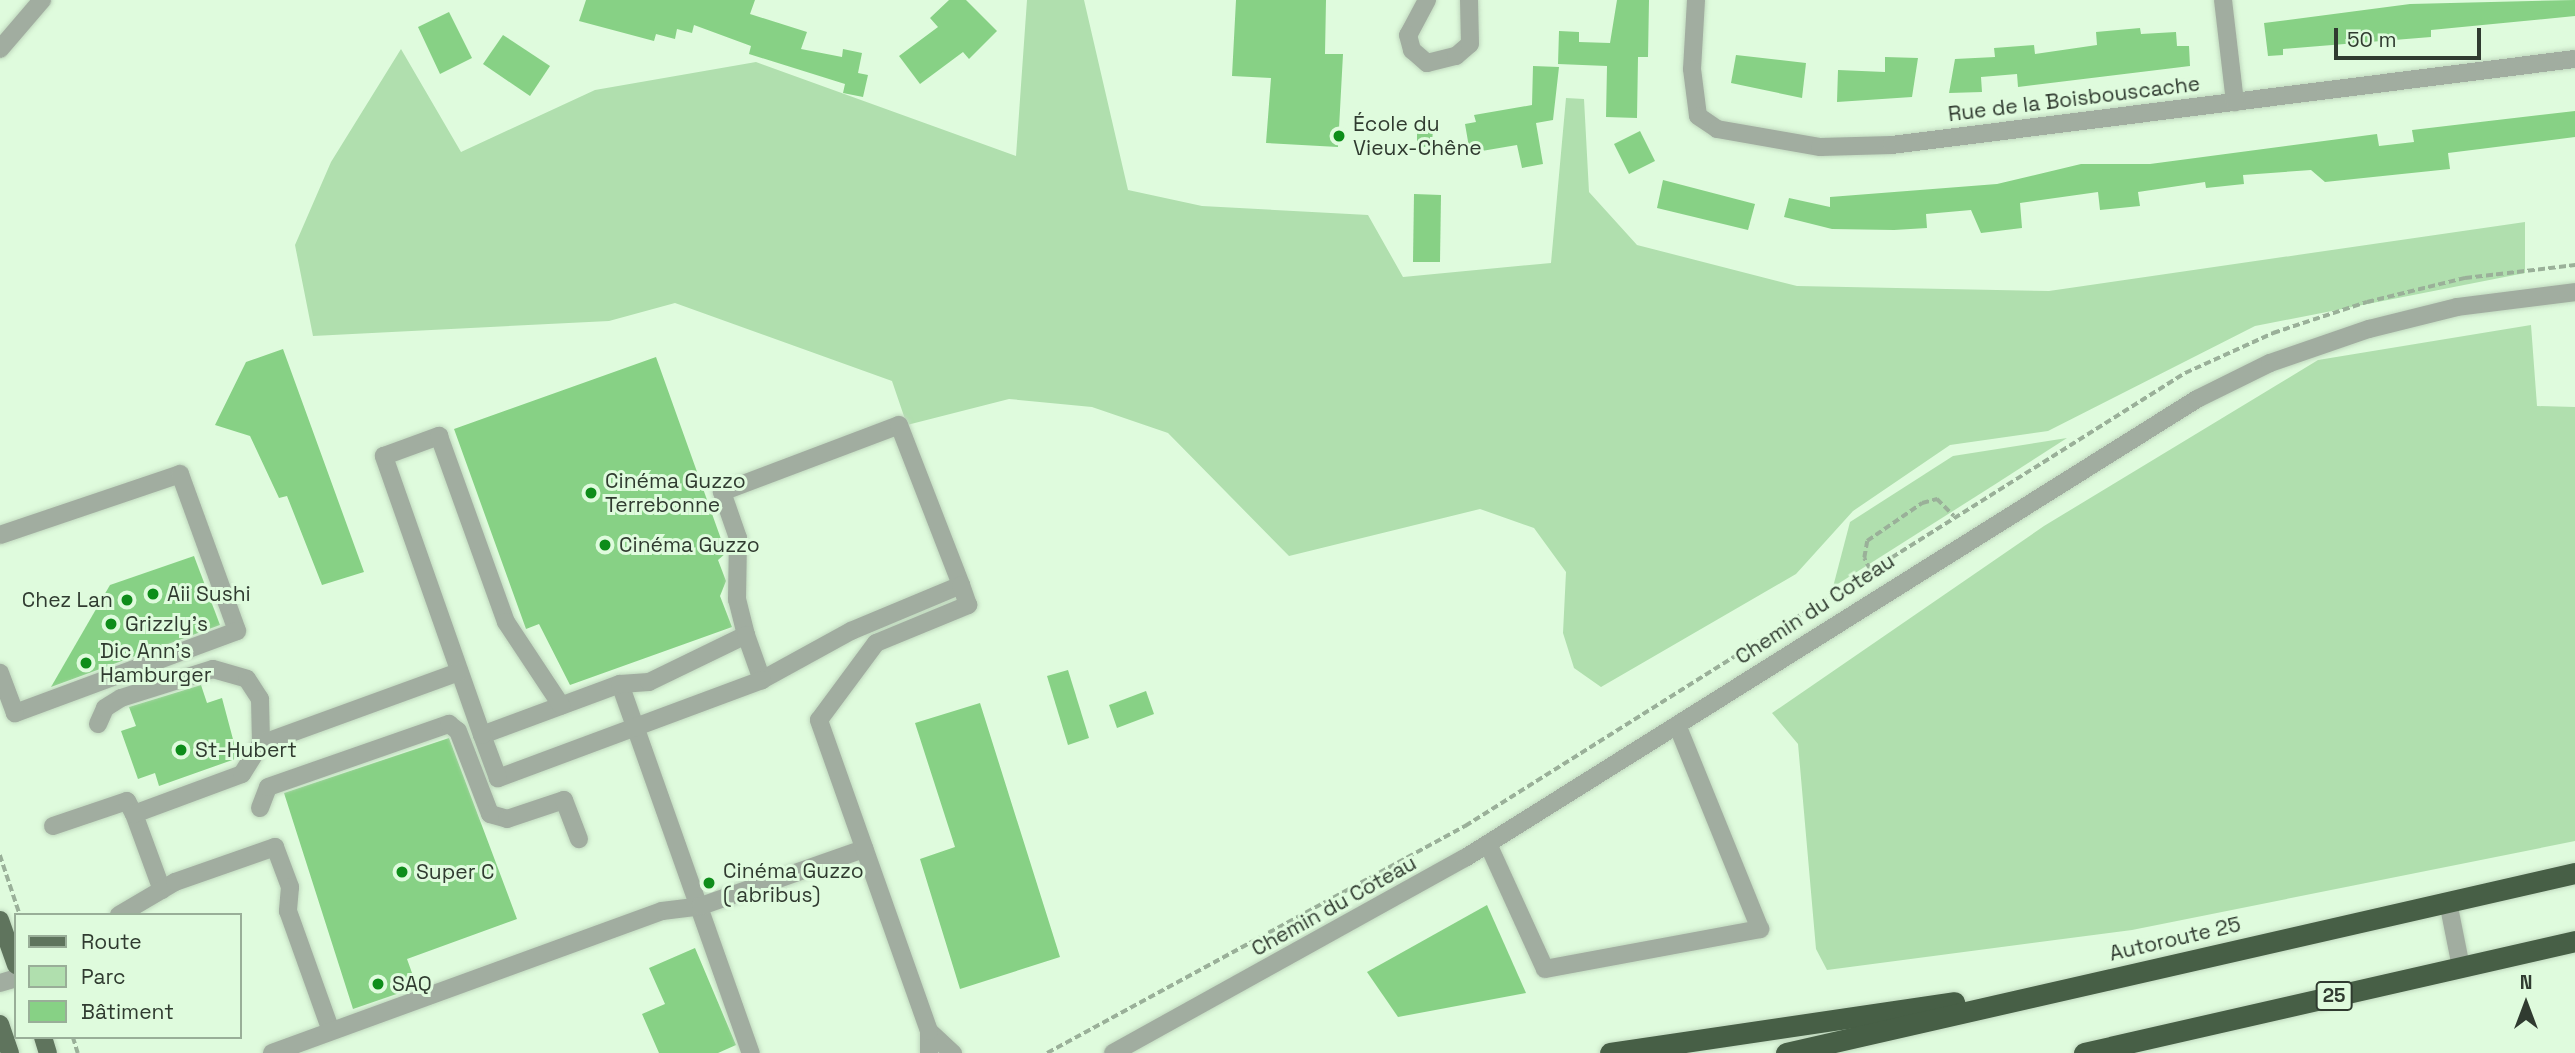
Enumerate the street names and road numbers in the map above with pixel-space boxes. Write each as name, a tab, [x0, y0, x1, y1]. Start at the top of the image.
street label: Rue de la Boisbouscache	[1947, 71, 2201, 127]
street label: Chemin du Coteau	[1731, 548, 1899, 670]
street label: Chemin du Coteau	[1247, 850, 1421, 962]
street label: Autoroute 25	[2107, 912, 2243, 966]
road number: 25	[2315, 980, 2353, 1012]

